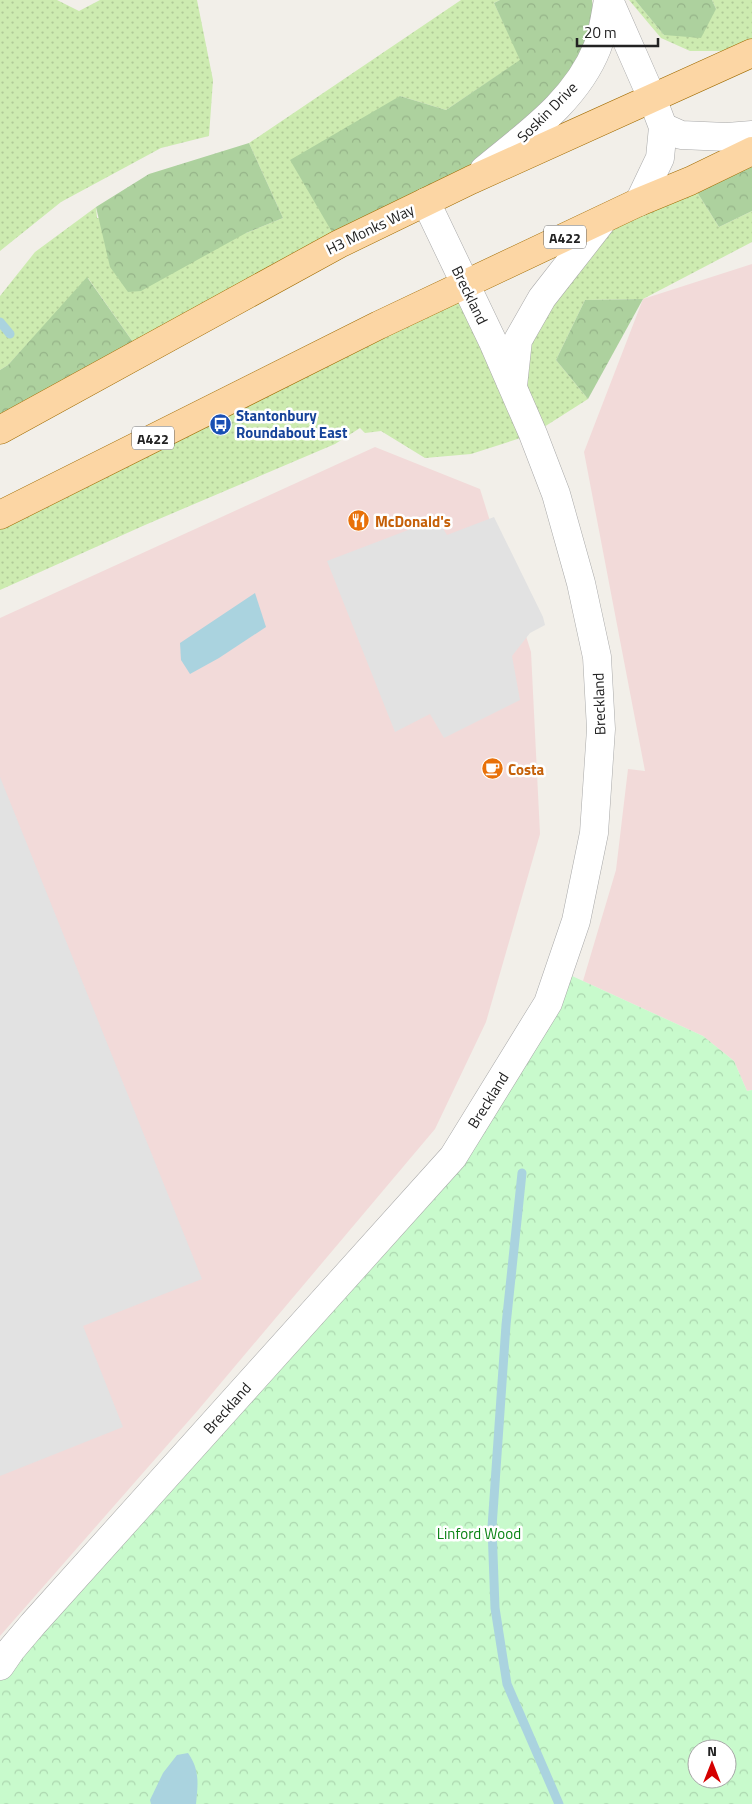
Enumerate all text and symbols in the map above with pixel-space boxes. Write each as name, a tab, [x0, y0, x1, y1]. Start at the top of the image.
scale bar	[577, 15, 658, 47]
text: 20 m	[584, 21, 617, 44]
street label: Soskin Drive	[511, 76, 583, 148]
street label: H3 Monks Way	[322, 198, 418, 260]
road number: A422	[544, 226, 586, 248]
street label: Breckland	[446, 262, 494, 328]
place label: Stantonbury Roundabout East	[236, 404, 348, 444]
bus stop icon: Stantonbury Roundabout East	[208, 412, 232, 436]
road number: A422	[132, 426, 174, 449]
restaurant icon: McDonald's	[347, 509, 371, 533]
place label: McDonald's	[375, 510, 451, 533]
street label: Breckland	[586, 672, 612, 736]
cafe icon: Costa	[480, 757, 504, 781]
place label: Costa	[508, 758, 545, 781]
street label: Breckland	[462, 1067, 514, 1133]
street label: Breckland	[198, 1377, 256, 1439]
park label: Linford Wood	[437, 1522, 521, 1545]
north arrow	[687, 1739, 737, 1789]
text: N	[707, 1740, 717, 1761]

